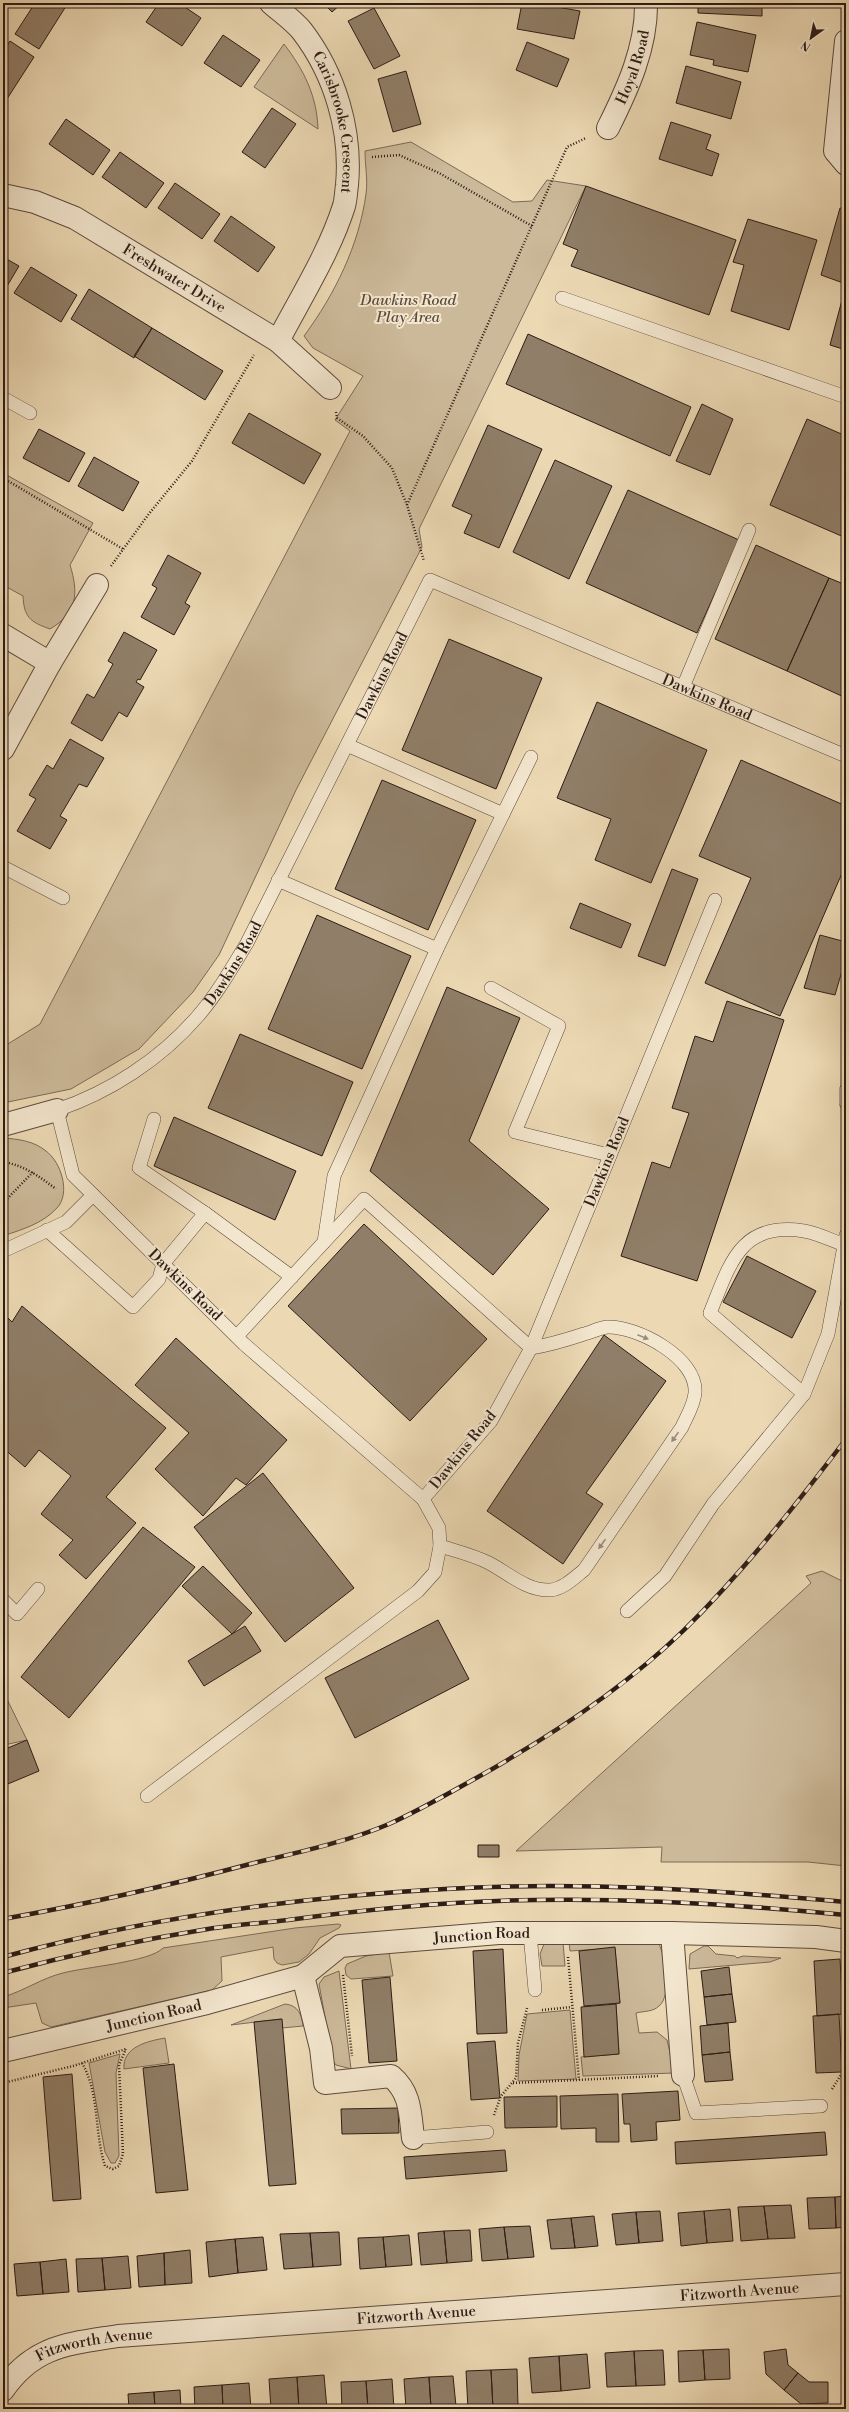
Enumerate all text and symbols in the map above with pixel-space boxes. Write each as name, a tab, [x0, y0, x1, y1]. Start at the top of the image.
north arrow	[791, 18, 831, 58]
street label: Hoyal Road	[611, 28, 654, 107]
text: N	[798, 37, 814, 54]
street label: Carisbrooke Crescent	[308, 48, 357, 195]
street label: Freshwater Drive	[119, 240, 230, 317]
park label: Dawkins Road Play Area	[359, 291, 457, 327]
street label: Dawkins Road	[352, 628, 412, 723]
street label: Dawkins Road	[659, 670, 755, 725]
street label: Dawkins Road	[200, 918, 266, 1010]
street label: Dawkins Road	[580, 1114, 634, 1210]
street label: Dawkins Road	[144, 1245, 226, 1325]
one-way arrow	[638, 1335, 650, 1341]
street label: Dawkins Road	[426, 1406, 501, 1493]
one-way arrow	[671, 1432, 679, 1442]
one-way arrow	[598, 1538, 605, 1550]
street label: Junction Road	[431, 1924, 531, 1948]
street label: Junction Road	[103, 1995, 204, 2036]
street label: Fitzworth Avenue	[679, 2278, 800, 2305]
street label: Fitzworth Avenue	[356, 2301, 477, 2328]
street label: Fitzworth Avenue	[32, 2324, 153, 2366]

